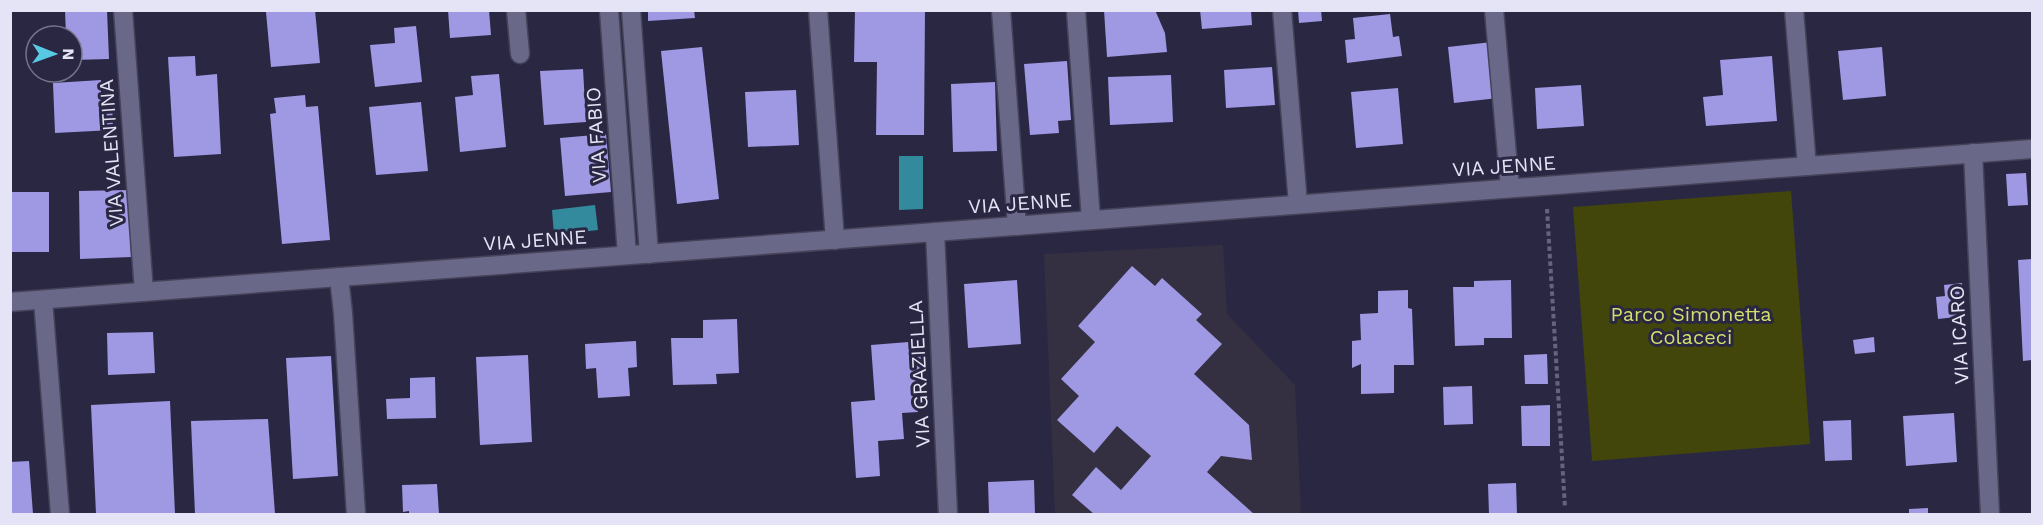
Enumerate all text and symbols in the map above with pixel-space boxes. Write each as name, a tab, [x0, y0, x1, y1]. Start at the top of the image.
north arrow	[24, 24, 84, 84]
text: N	[59, 48, 78, 60]
street label: VIA VALENTINA	[94, 79, 128, 227]
street label: VIA FABIO	[581, 86, 611, 184]
street label: VIA JENNE	[1451, 150, 1557, 182]
street label: VIA JENNE	[967, 187, 1073, 219]
street label: VIA JENNE	[482, 224, 588, 256]
street label: VIA ICARO	[1944, 285, 1974, 385]
street label: VIA GRAZIELLA	[903, 300, 935, 448]
park label: Parco Simonetta Colaceci	[1611, 302, 1771, 349]

